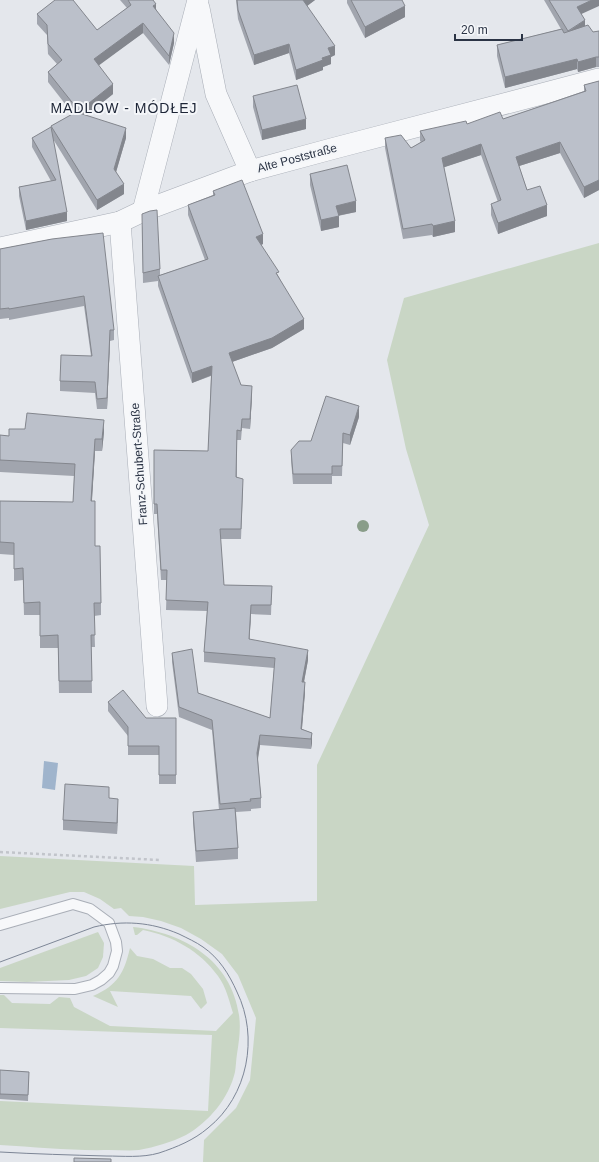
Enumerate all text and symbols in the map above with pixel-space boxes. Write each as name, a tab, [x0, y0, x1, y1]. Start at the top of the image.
scale bar	[455, 16, 522, 42]
text: 20 m	[461, 23, 488, 37]
district label: MADLOW - MÓDŁEJ	[50, 100, 198, 116]
street label: Alte Poststraße	[256, 141, 339, 175]
street label: Franz-Schubert-Straße	[128, 402, 150, 526]

